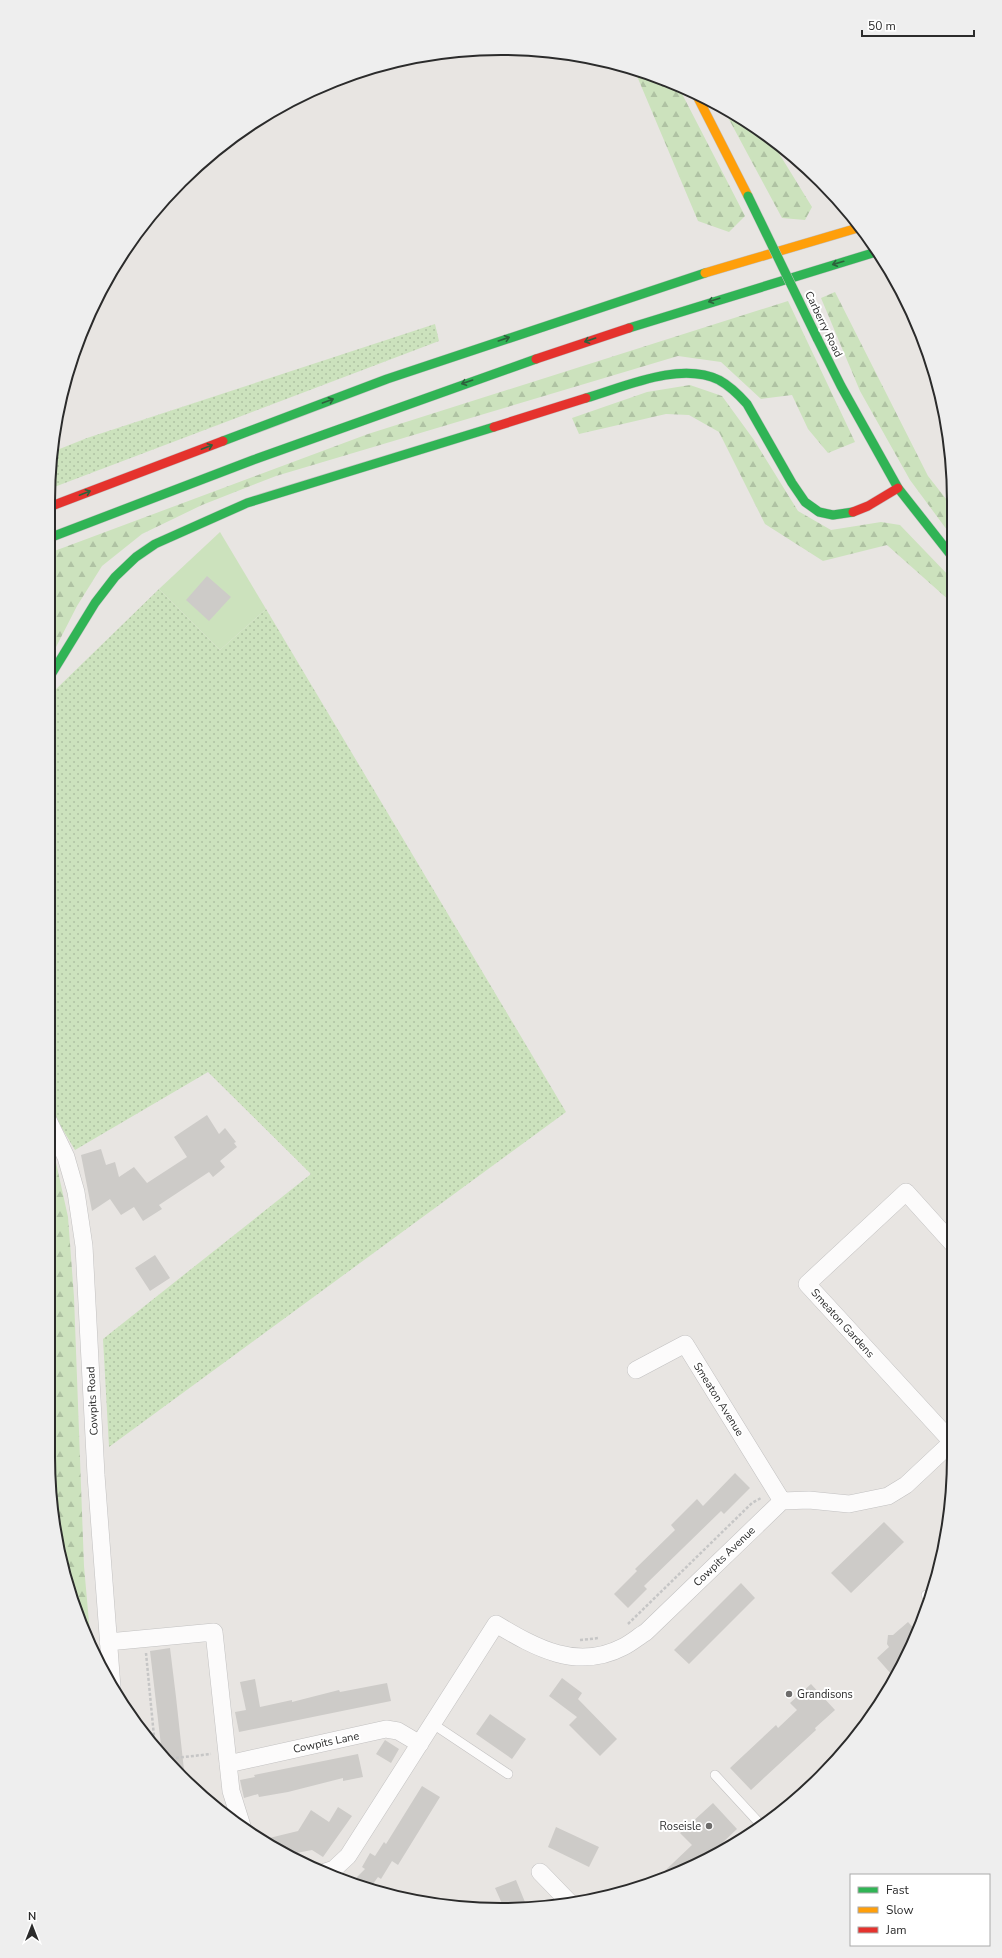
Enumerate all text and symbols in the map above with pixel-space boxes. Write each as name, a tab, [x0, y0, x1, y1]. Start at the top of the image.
scale bar	[862, 12, 974, 38]
text: 50 m	[868, 18, 896, 34]
one-way arrow	[832, 260, 845, 267]
street label: Carberry Road	[801, 289, 846, 360]
one-way arrow	[707, 297, 720, 304]
one-way arrow	[498, 335, 510, 343]
one-way arrow	[584, 337, 597, 344]
one-way arrow	[461, 378, 473, 386]
one-way arrow	[322, 397, 334, 405]
one-way arrow	[200, 443, 212, 451]
one-way arrow	[79, 489, 91, 497]
street label: Smeaton Gardens	[807, 1285, 878, 1361]
street label: Smeaton Avenue	[690, 1360, 747, 1439]
street label: Cowpits Road	[83, 1366, 102, 1436]
street label: Cowpits Avenue	[690, 1523, 759, 1590]
place label: Grandisons	[797, 1687, 853, 1702]
marker: Grandisons	[784, 1689, 794, 1699]
street label: Cowpits Lane	[292, 1728, 361, 1757]
place label: Roseisle	[660, 1819, 701, 1834]
marker: Roseisle	[704, 1821, 714, 1831]
legend	[850, 1874, 990, 1946]
text: Fast	[886, 1882, 909, 1898]
text: Slow	[886, 1902, 914, 1918]
north arrow	[12, 1906, 52, 1946]
text: N	[28, 1909, 36, 1924]
text: Jam	[885, 1922, 907, 1938]

